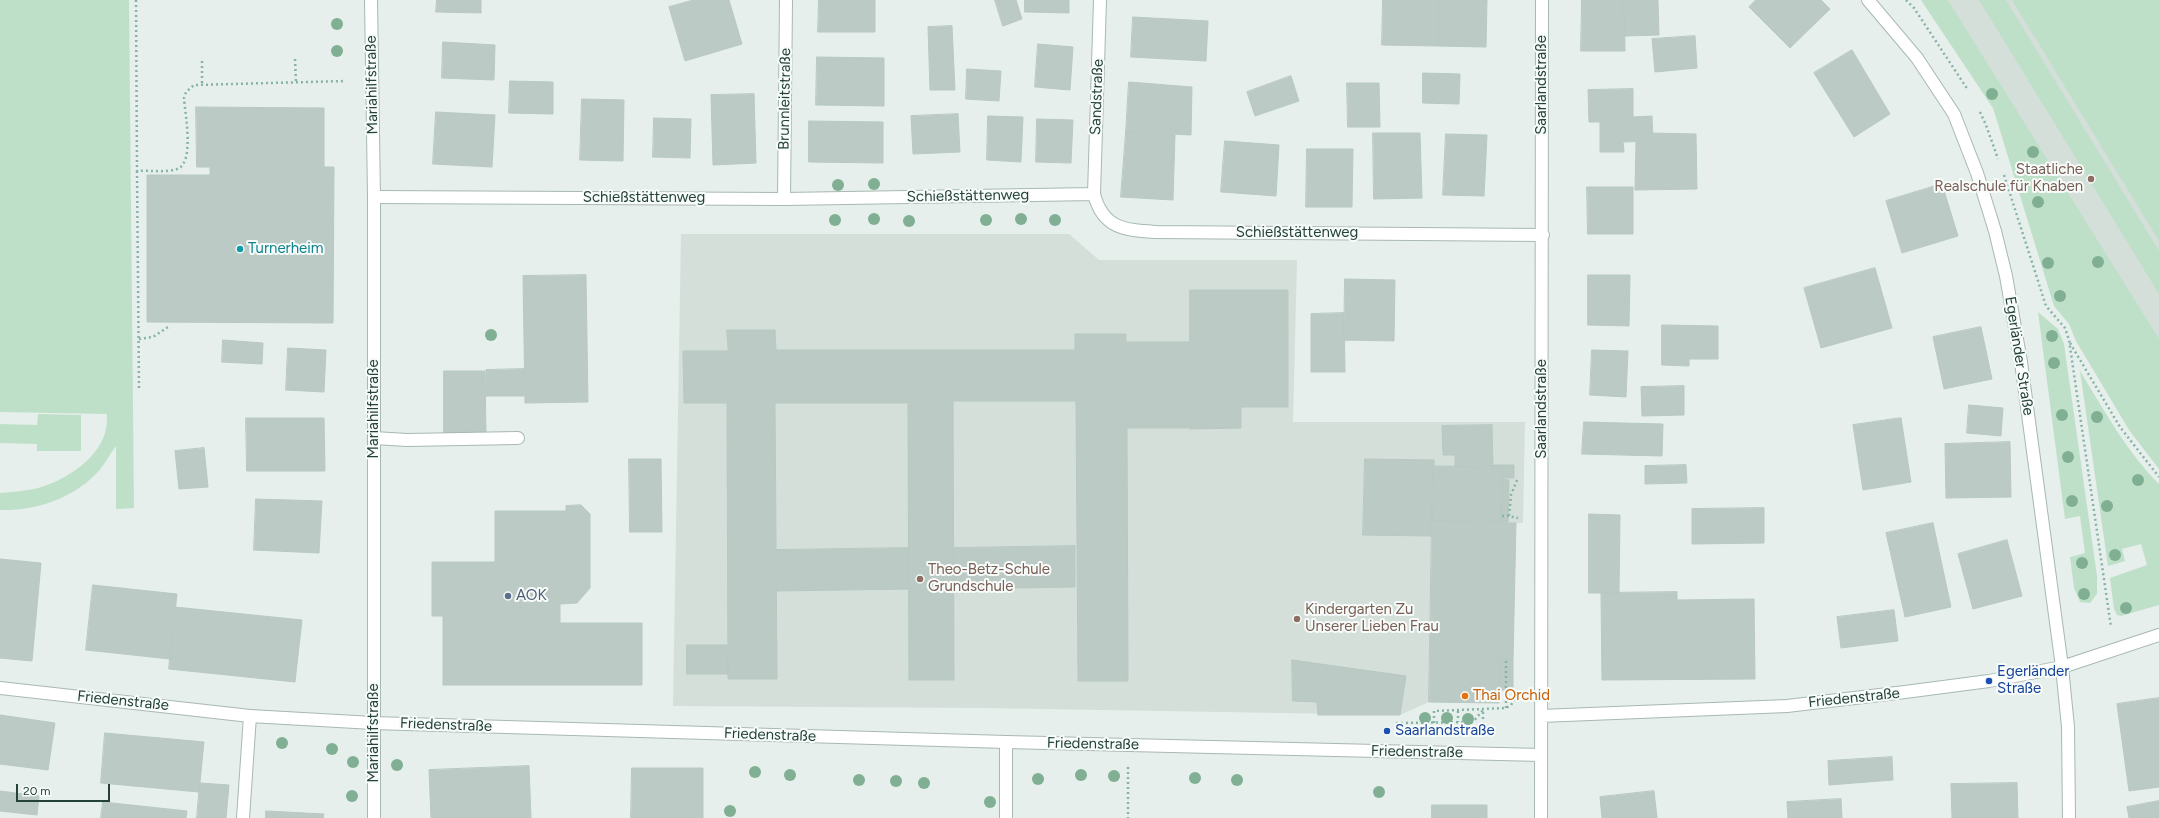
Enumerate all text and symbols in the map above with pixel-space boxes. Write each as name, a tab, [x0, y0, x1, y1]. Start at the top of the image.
street label: Mariahilfstraße	[362, 35, 382, 135]
street label: Saarlandstraße	[1533, 35, 1551, 135]
street label: Brunnleitstraße	[775, 48, 795, 150]
street label: Sandstraße	[1087, 59, 1107, 135]
place label: Staatliche Realschule für Knaben	[1934, 161, 2083, 196]
marker: Staatliche Realschule für Knaben	[2086, 174, 2096, 184]
street label: Schießstättenweg	[907, 186, 1029, 206]
street label: Schießstättenweg	[583, 189, 705, 207]
street label: Schießstättenweg	[1236, 224, 1358, 242]
place label: Turnerheim	[248, 240, 323, 258]
marker: Turnerheim	[235, 244, 245, 254]
street label: Egerländer Straße	[2001, 295, 2037, 417]
street label: Mariahilfstraße	[365, 359, 383, 459]
street label: Saarlandstraße	[1533, 359, 1551, 459]
place label: Theo-Betz-Schule Grundschule	[928, 561, 1050, 596]
marker: Theo-Betz-Schule Grundschule	[915, 574, 925, 584]
place label: AOK	[516, 587, 547, 605]
marker: AOK	[503, 591, 513, 601]
place label: Kindergarten Zu Unserer Lieben Frau	[1305, 601, 1439, 636]
marker: Kindergarten Zu Unserer Lieben Frau	[1292, 614, 1302, 624]
place label: Egerländer Straße	[1997, 663, 2069, 698]
marker: Egerländer Straße	[1984, 676, 1994, 686]
street label: Mariahilfstraße	[365, 683, 383, 783]
street label: Friedenstraße	[1807, 684, 1901, 712]
street label: Friedenstraße	[76, 687, 170, 715]
place label: Thai Orchid	[1473, 687, 1550, 705]
marker: Thai Orchid	[1460, 691, 1470, 701]
street label: Friedenstraße	[400, 714, 492, 736]
place label: Saarlandstraße	[1395, 722, 1495, 740]
street label: Friedenstraße	[724, 724, 816, 746]
marker: Saarlandstraße	[1382, 726, 1392, 736]
street label: Friedenstraße	[1047, 734, 1139, 754]
street label: Friedenstraße	[1371, 742, 1463, 762]
scale bar	[18, 776, 112, 802]
text: 20 m	[23, 784, 51, 798]

